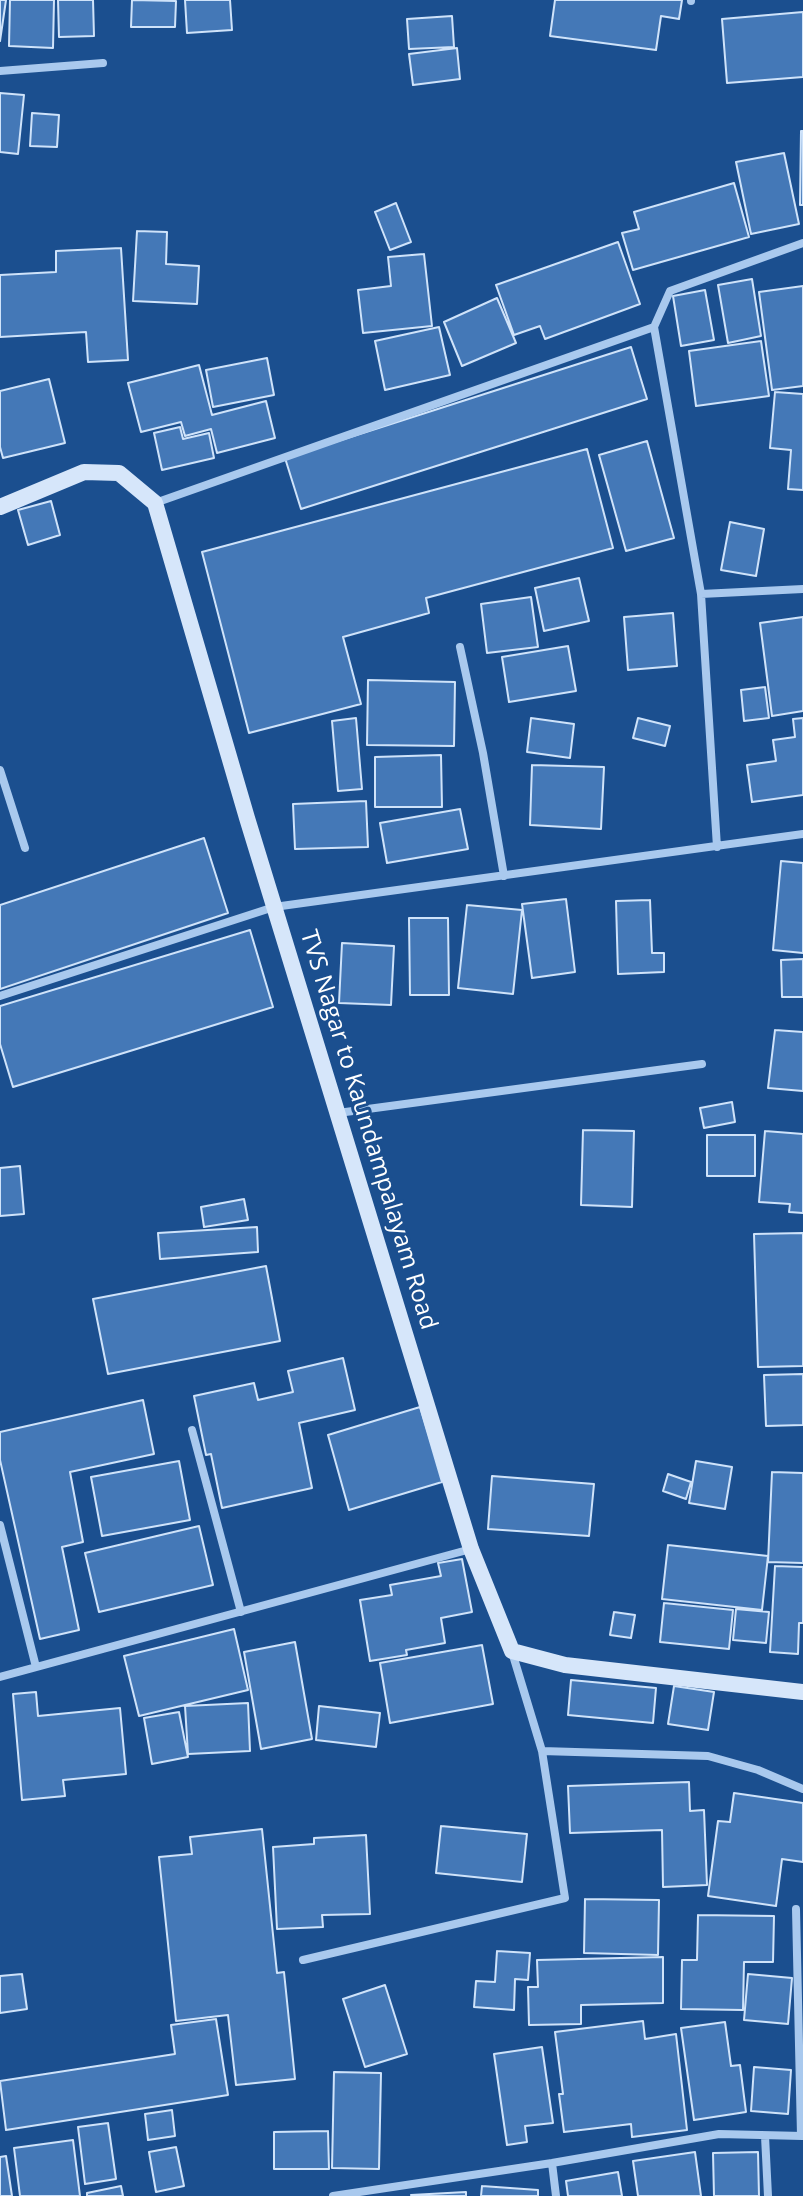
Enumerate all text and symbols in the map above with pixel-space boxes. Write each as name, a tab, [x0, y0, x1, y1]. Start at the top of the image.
street label: TVS Nagar to Kaundampalayam Road	[293, 927, 443, 1333]

